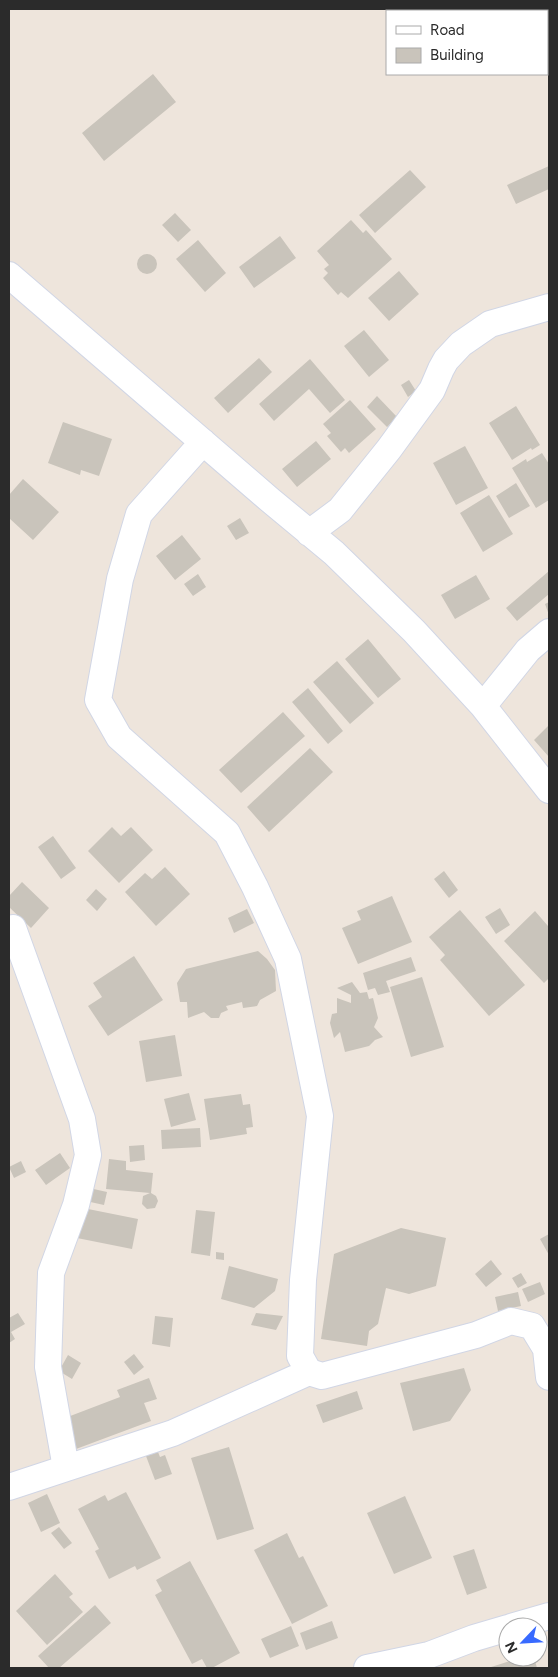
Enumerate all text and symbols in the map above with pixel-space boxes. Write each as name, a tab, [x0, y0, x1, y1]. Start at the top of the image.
legend	[386, 10, 548, 75]
text: Road	[430, 21, 465, 39]
text: Building	[430, 46, 484, 64]
north arrow	[498, 1617, 548, 1667]
text: N	[502, 1639, 522, 1656]

